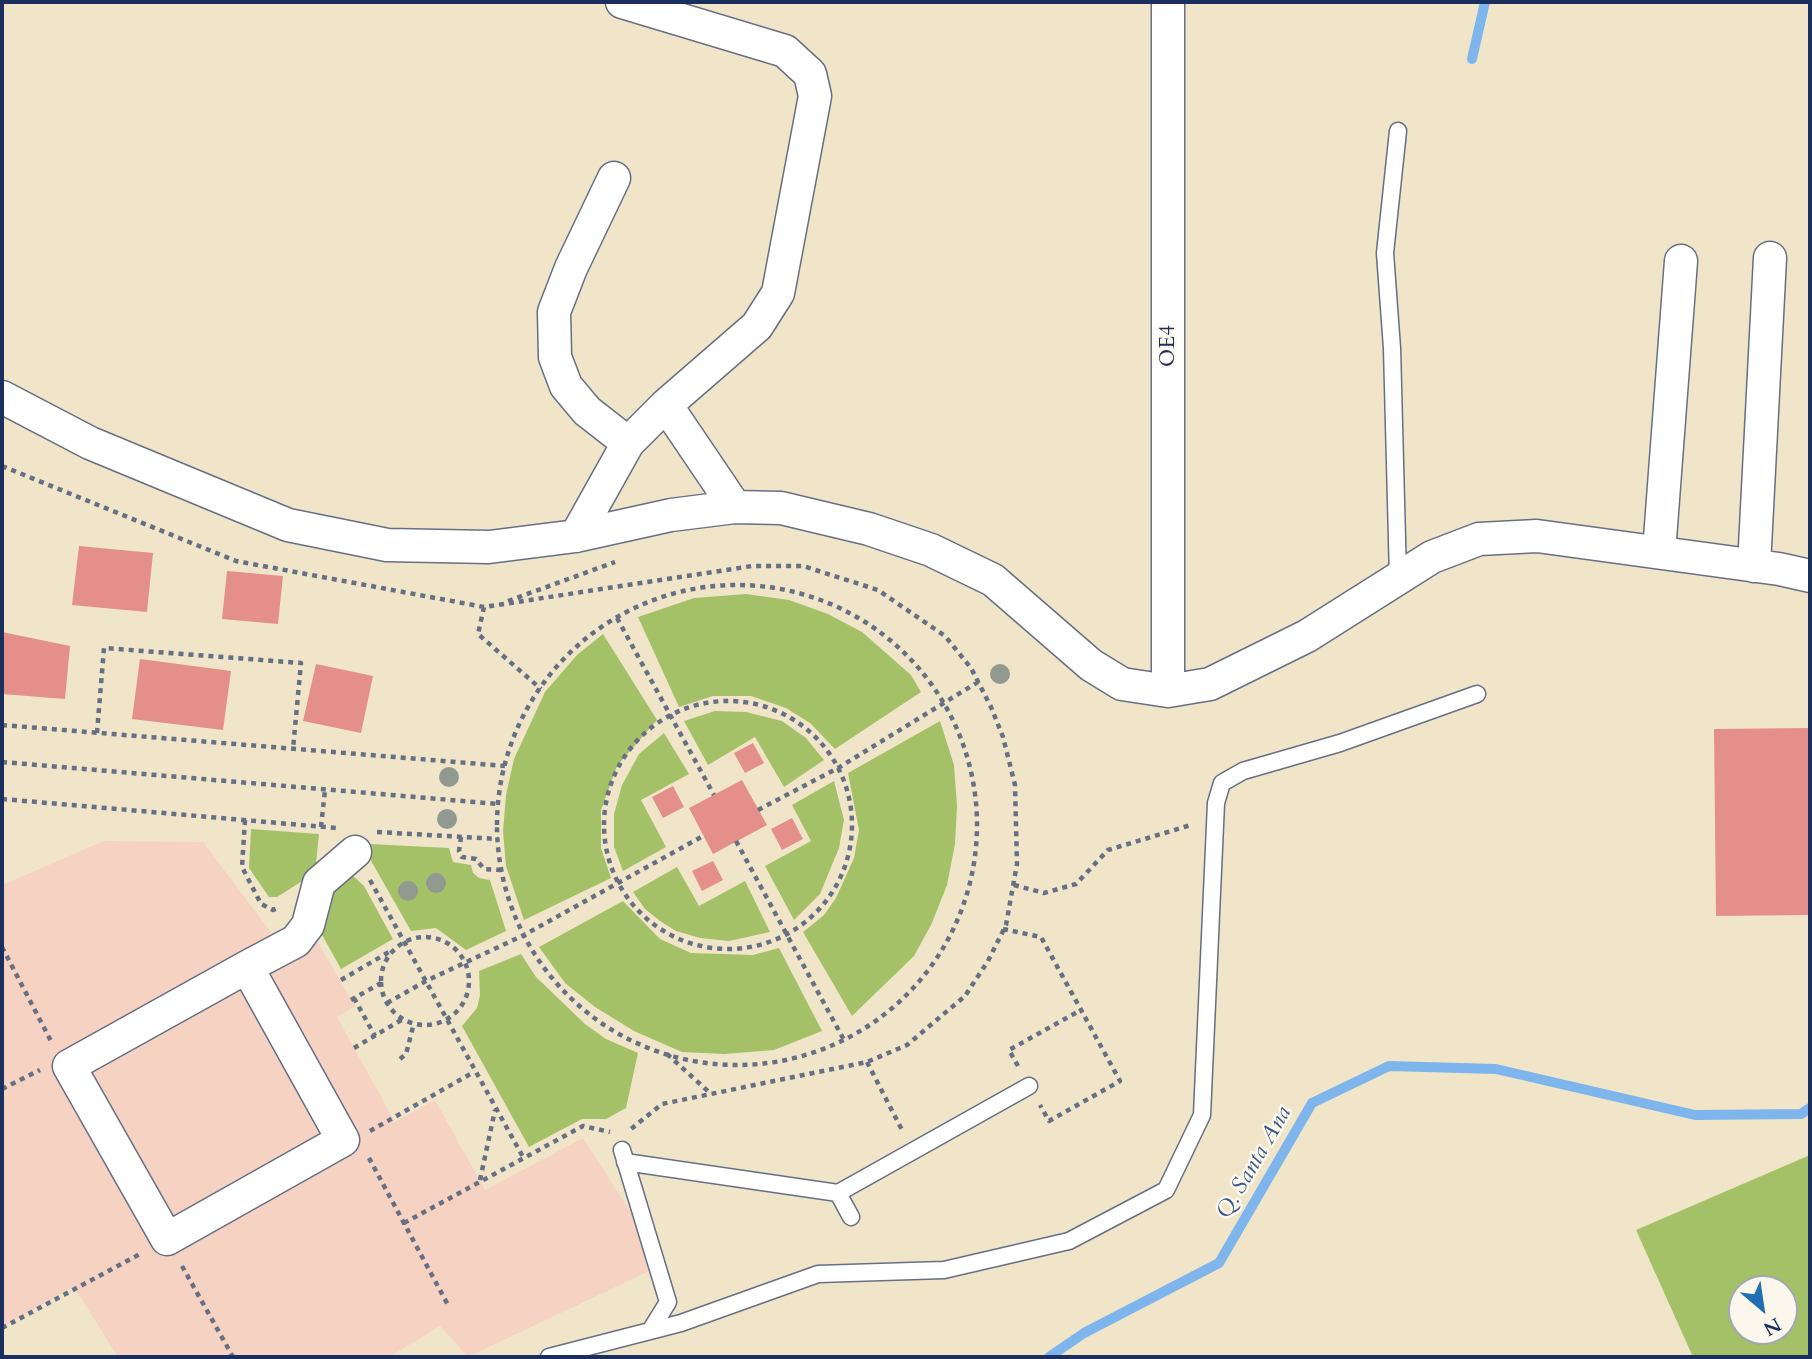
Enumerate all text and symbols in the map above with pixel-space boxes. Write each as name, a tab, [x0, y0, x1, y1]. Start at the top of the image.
street label: OE4	[1156, 325, 1182, 367]
water label: Q. Santa Ana	[1212, 1102, 1298, 1224]
north arrow	[1728, 1275, 1798, 1345]
text: N	[1759, 1311, 1786, 1342]

